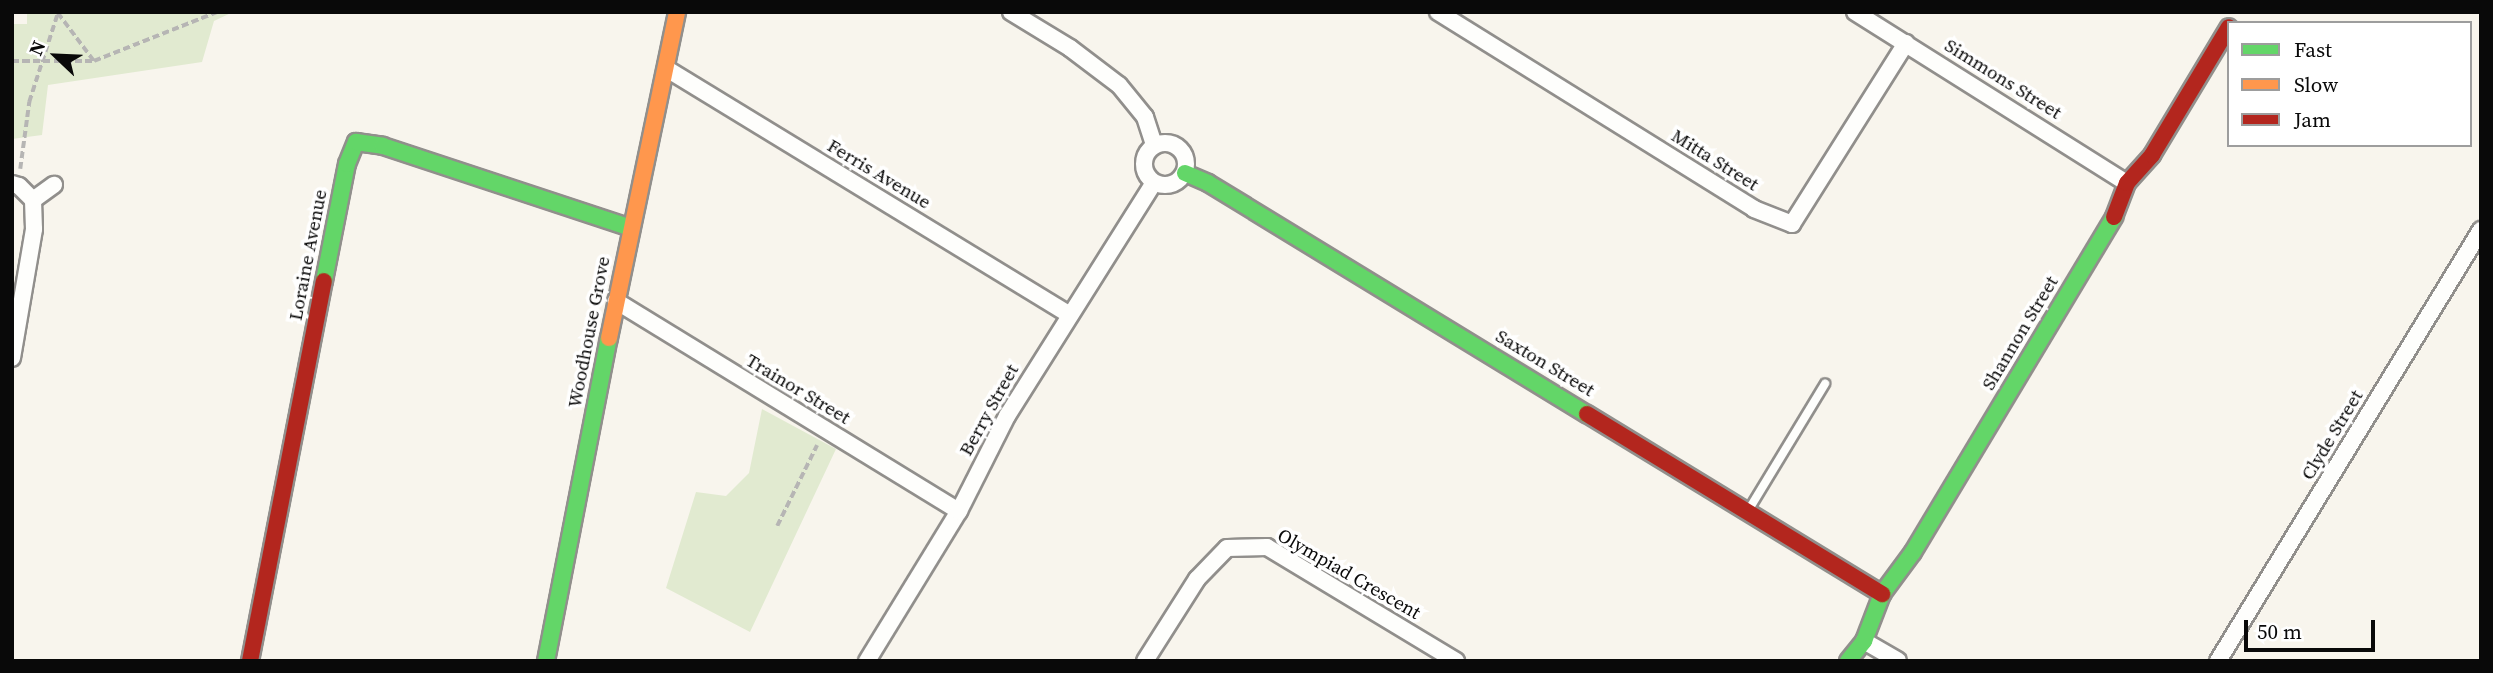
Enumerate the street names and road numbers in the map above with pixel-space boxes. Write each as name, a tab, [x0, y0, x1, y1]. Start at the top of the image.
street label: Simmons Street	[1940, 34, 2066, 124]
street label: Mitta Street	[1667, 124, 1763, 196]
street label: Ferris Avenue	[823, 134, 935, 214]
street label: Loraine Avenue	[284, 188, 332, 322]
street label: Woodhouse Grove	[563, 254, 615, 410]
street label: Shannon Street	[1977, 272, 2063, 394]
street label: Saxton Street	[1492, 325, 1598, 401]
street label: Trainor Street	[742, 349, 854, 429]
street label: Berry Street	[955, 360, 1023, 460]
street label: Clyde Street	[2296, 386, 2368, 484]
street label: Olympiad Crescent	[1273, 524, 1425, 624]

